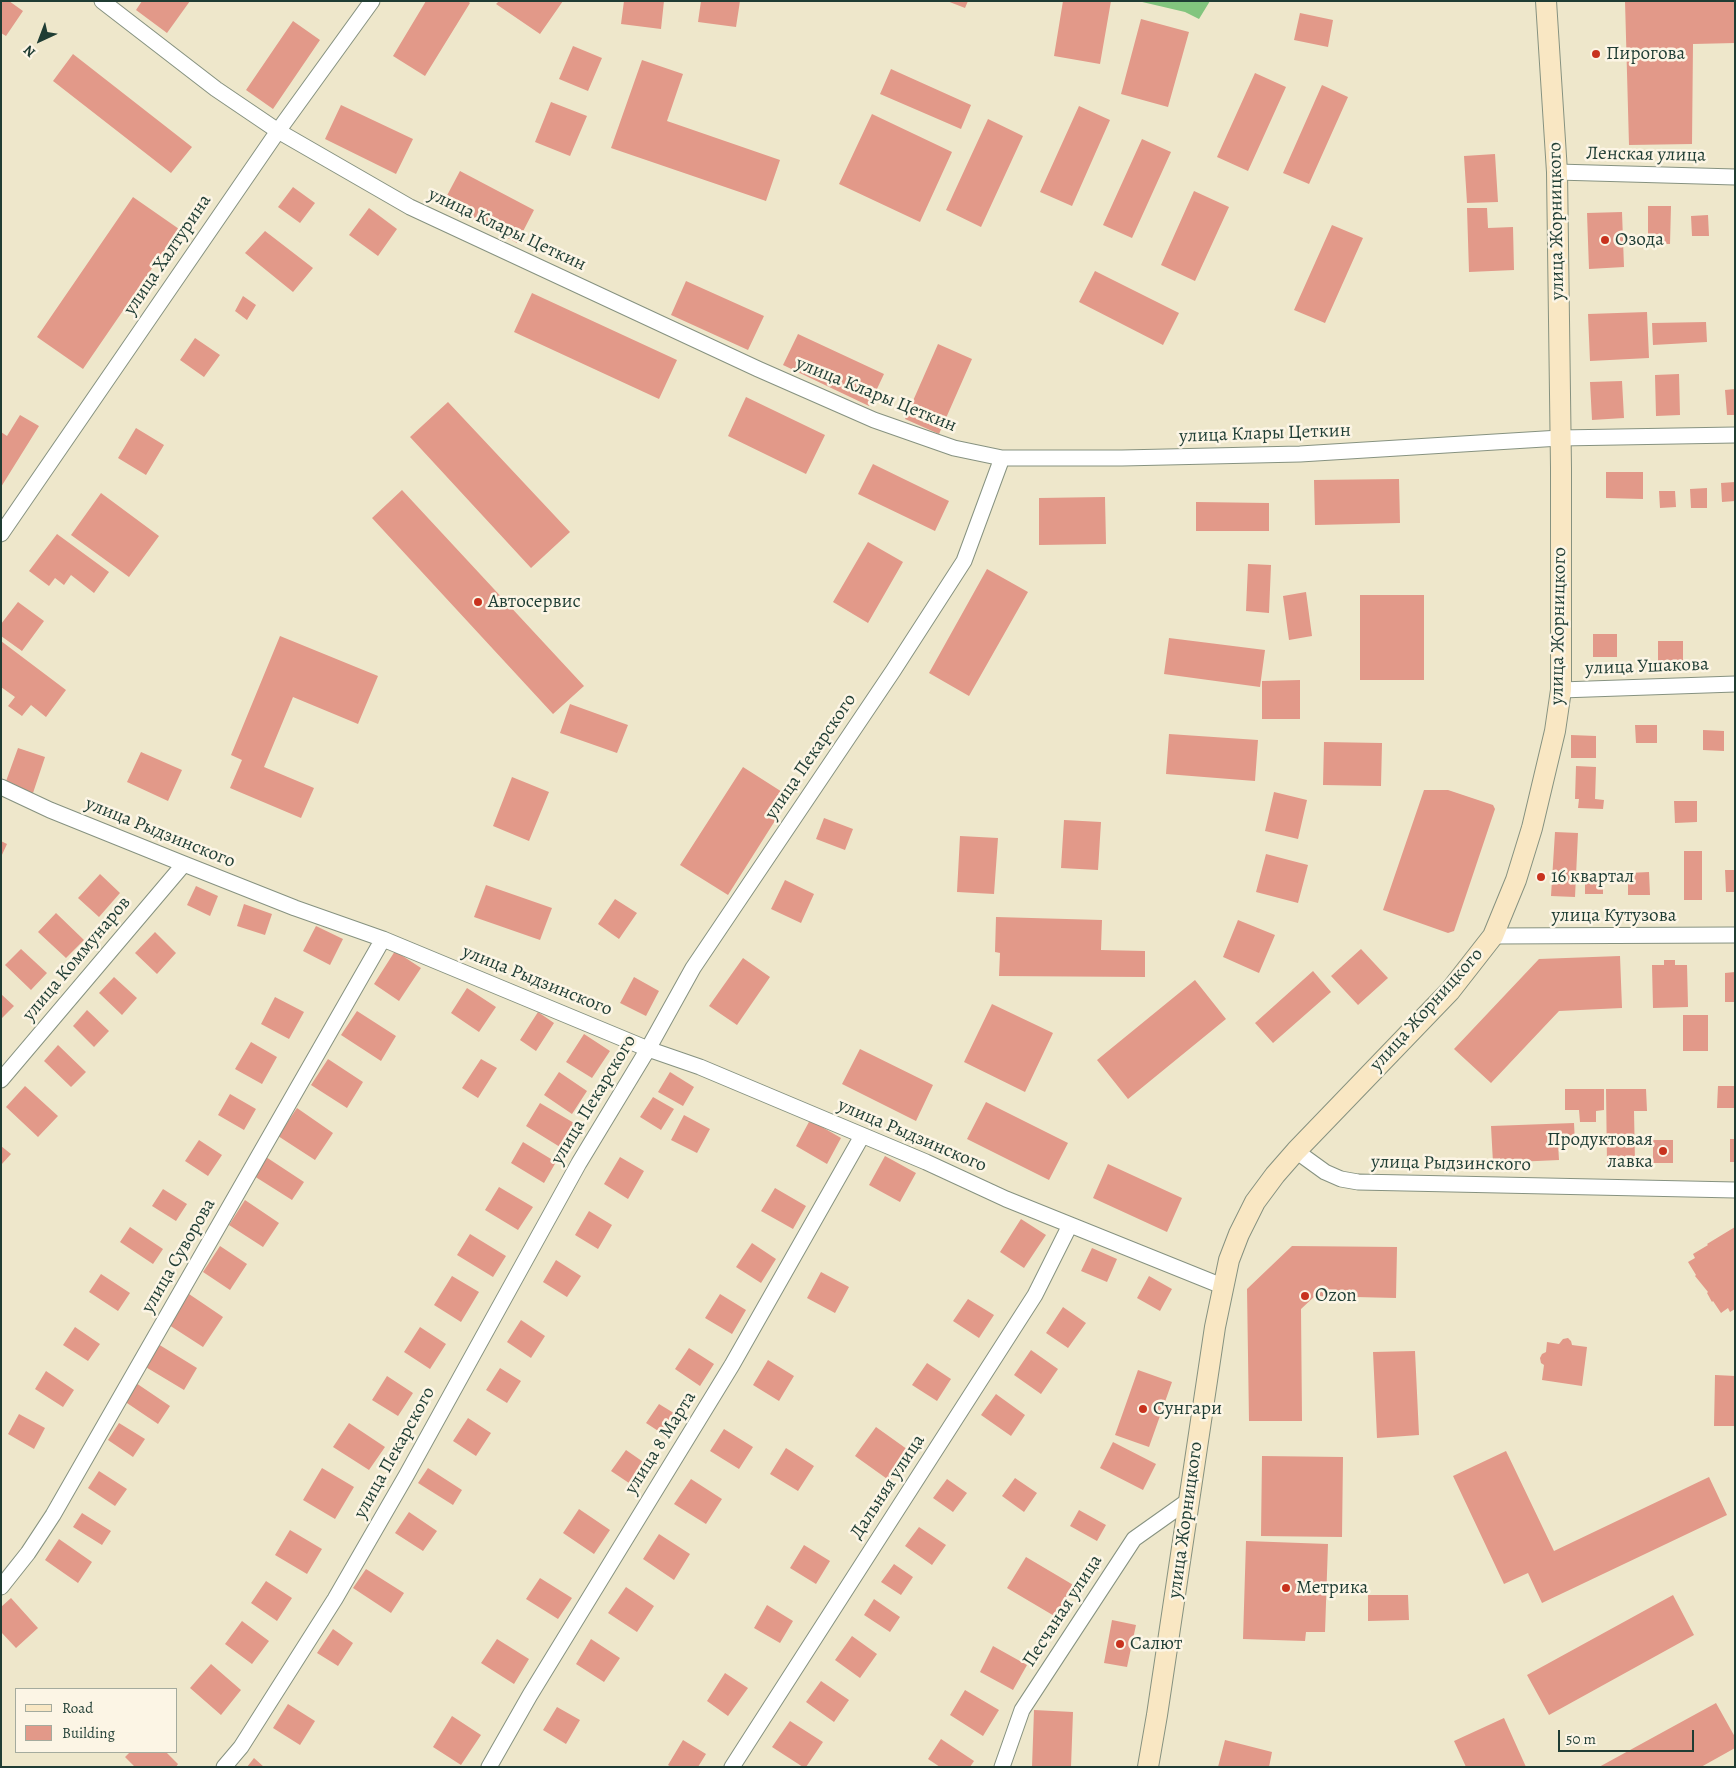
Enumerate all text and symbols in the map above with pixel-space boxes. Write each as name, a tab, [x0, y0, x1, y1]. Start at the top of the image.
north arrow	[15, 15, 65, 65]
text: N	[19, 41, 40, 62]
place label: Пирогова	[1606, 43, 1685, 65]
marker: Пирогова	[1590, 48, 1602, 60]
street label: улица Жорницкого	[1544, 142, 1570, 300]
street label: Ленская улица	[1586, 143, 1706, 167]
street label: улица Клары Цеткин	[424, 183, 590, 277]
street label: улица Халтурина	[119, 190, 217, 320]
place label: Озода	[1615, 229, 1664, 251]
marker: Озода	[1599, 234, 1611, 246]
street label: улица Клары Цеткин	[792, 352, 960, 438]
street label: улица Клары Цеткин	[1179, 420, 1351, 448]
street label: улица Жорницкого	[1546, 547, 1572, 705]
place label: Автосервис	[488, 591, 581, 613]
marker: Автосервис	[472, 596, 484, 608]
street label: улица Ушакова	[1585, 653, 1709, 681]
street label: улица Пекарского	[760, 690, 862, 824]
street label: улица Рыдзинского	[82, 793, 238, 873]
place label: 16 квартал	[1551, 866, 1634, 888]
marker: 16 квартал	[1535, 871, 1547, 883]
street label: улица Коммунаров	[18, 892, 136, 1026]
street label: улица Кутузова	[1551, 905, 1677, 927]
street label: улица Рыдзинского	[459, 941, 615, 1021]
street label: улица Жорницкого	[1366, 944, 1488, 1076]
street label: улица Пекарского	[546, 1031, 642, 1169]
street label: улица Рыдзинского	[834, 1094, 990, 1178]
place label: Продуктовая лавка	[1547, 1129, 1653, 1173]
marker: Продуктовая лавка	[1657, 1145, 1669, 1157]
street label: улица Рыдзинского	[1371, 1151, 1531, 1177]
street label: улица Суворова	[137, 1195, 221, 1317]
place label: Ozon	[1315, 1285, 1357, 1307]
marker: Ozon	[1299, 1290, 1311, 1302]
street label: улица Пекарского	[349, 1383, 441, 1523]
street label: улица 8 Марта	[620, 1387, 702, 1499]
place label: Сунгари	[1153, 1398, 1222, 1420]
marker: Сунгари	[1137, 1403, 1149, 1415]
street label: Дальняя улица	[846, 1430, 930, 1544]
street label: улица Жорницкого	[1164, 1440, 1208, 1600]
street label: Песчаная улица	[1018, 1551, 1108, 1671]
place label: Метрика	[1296, 1577, 1368, 1599]
marker: Метрика	[1280, 1582, 1292, 1594]
place label: Салют	[1130, 1633, 1182, 1655]
marker: Салют	[1114, 1638, 1126, 1650]
legend	[15, 1688, 178, 1753]
text: Road	[62, 1698, 93, 1718]
scale bar	[1561, 1720, 1697, 1752]
text: Building	[62, 1723, 115, 1743]
text: 50 m	[1566, 1729, 1596, 1749]

